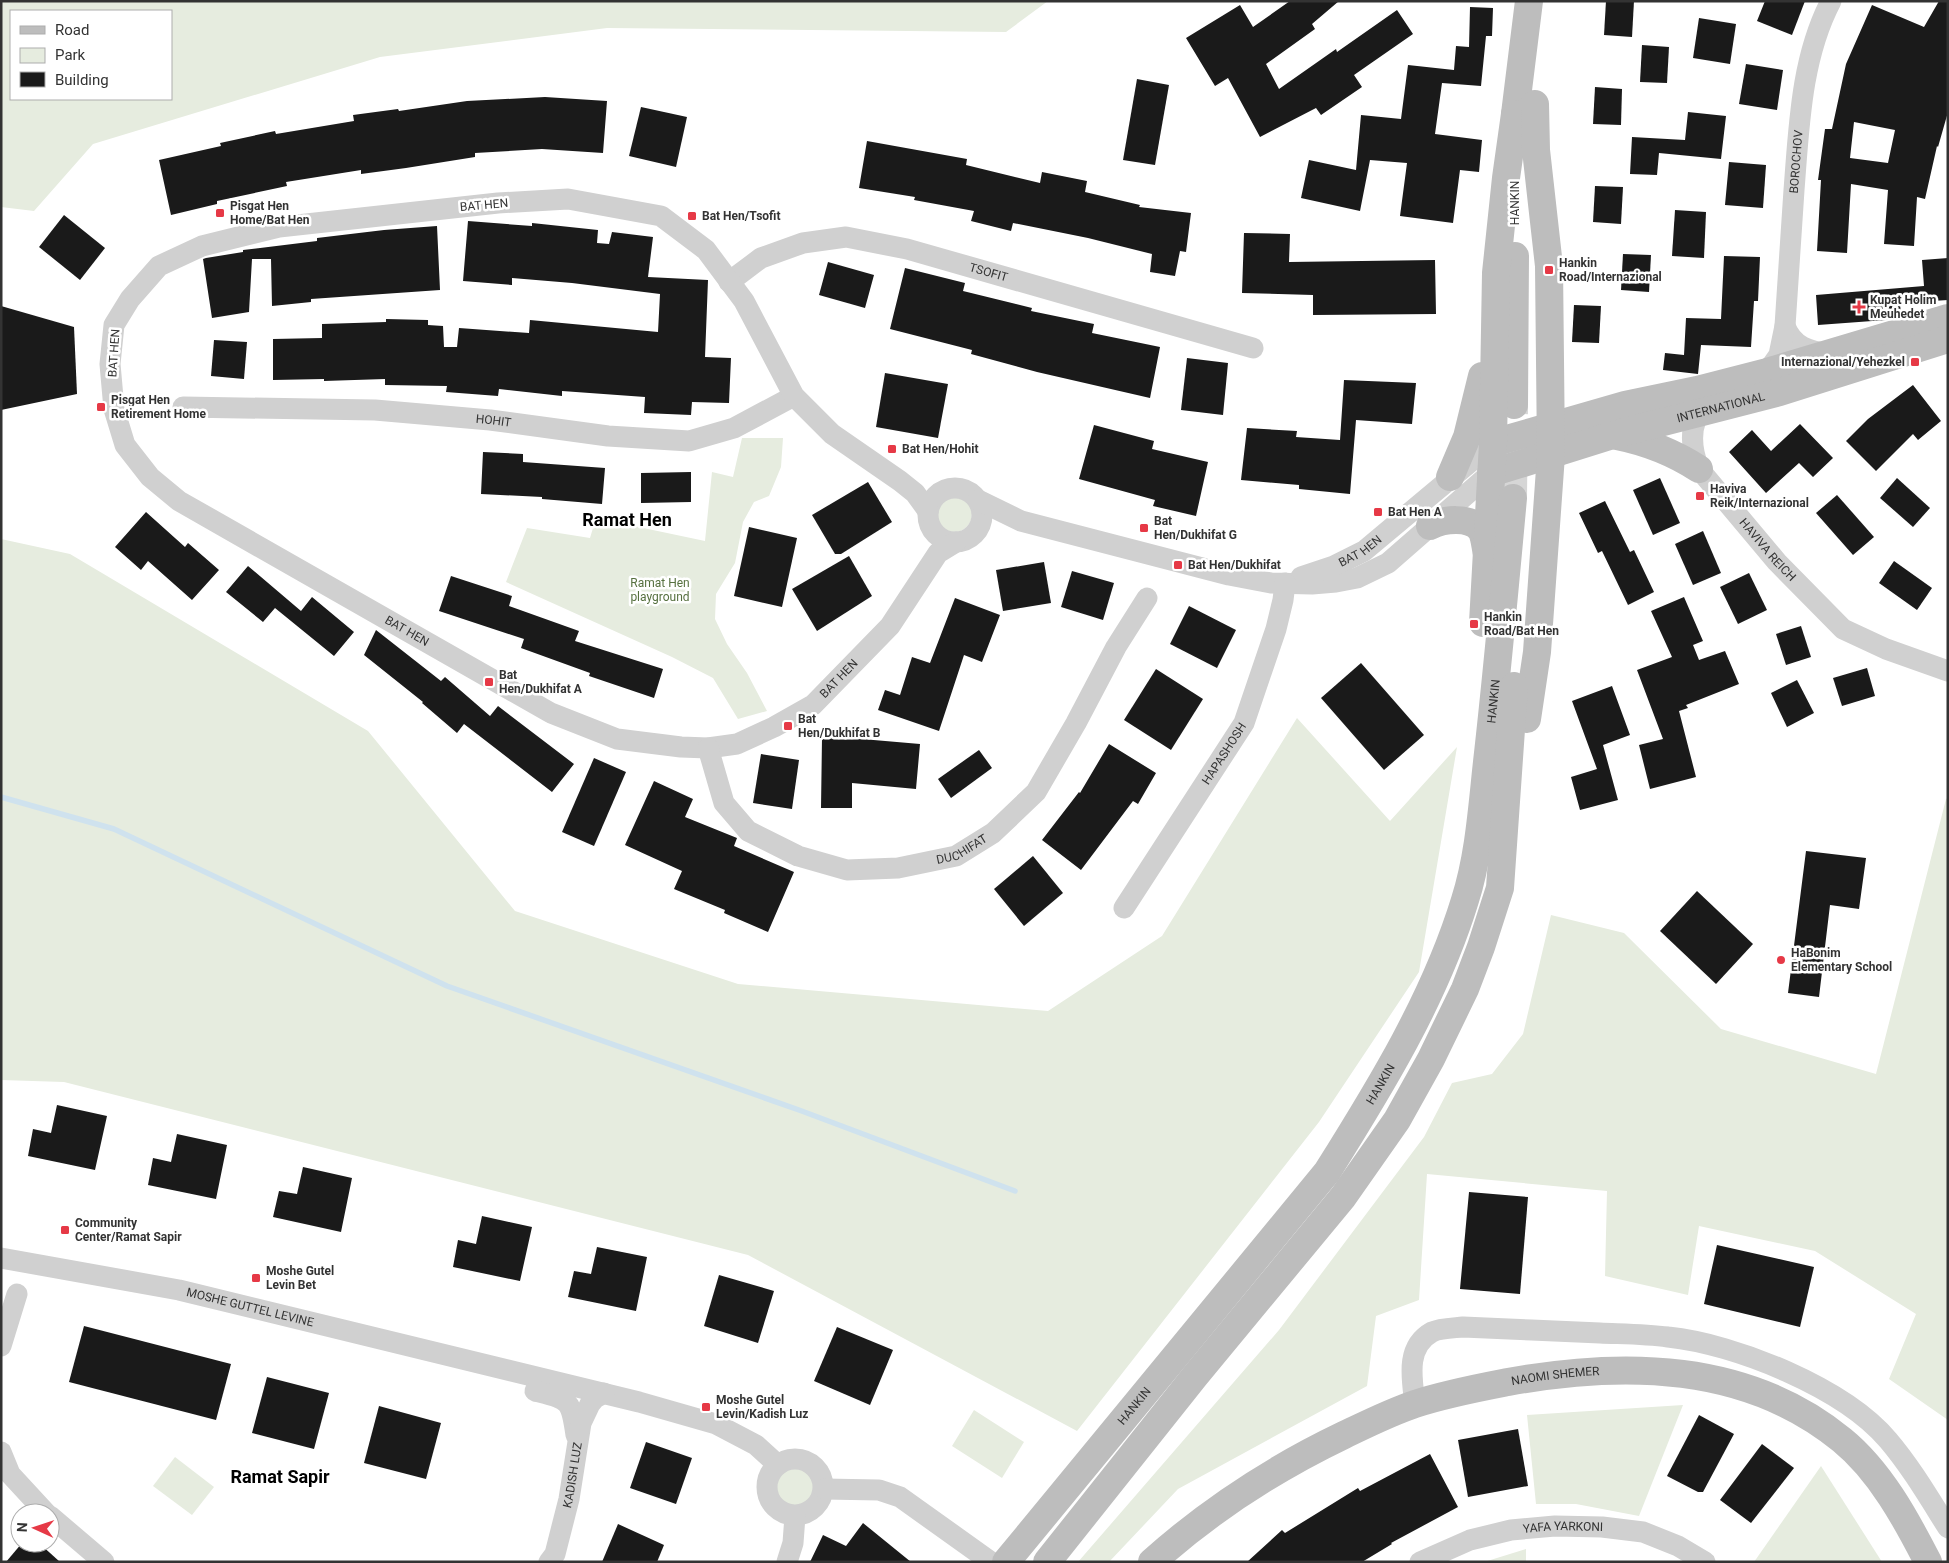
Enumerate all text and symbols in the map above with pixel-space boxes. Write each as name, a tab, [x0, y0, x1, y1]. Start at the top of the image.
legend	[10, 10, 172, 100]
text: Road	[55, 21, 89, 39]
text: Park	[55, 46, 86, 64]
text: Building	[55, 71, 109, 89]
street label: BOROCHOV	[1787, 129, 1806, 194]
street label: HANKIN	[1508, 181, 1522, 225]
street label: BAT HEN	[459, 196, 509, 214]
place label: Pisgat Hen Home/Bat Hen	[230, 199, 310, 227]
marker: Pisgat Hen Home/Bat Hen	[214, 207, 226, 219]
place label: Bat Hen/Tsofit	[702, 209, 781, 223]
marker: Bat Hen/Tsofit	[686, 210, 698, 222]
place label: Hankin Road/Internazional	[1559, 256, 1662, 284]
street label: TSOFIT	[968, 260, 1009, 284]
marker: Hankin Road/Internazional	[1543, 264, 1555, 276]
place label: Kupat Holim Meuhedet	[1870, 293, 1936, 321]
marker: Kupat Holim Meuhedet	[1852, 300, 1866, 314]
street label: BAT HEN	[105, 328, 123, 378]
place label: Internazional/Yehezkel	[1781, 355, 1905, 369]
marker: Internazional/Yehezkel	[1909, 356, 1921, 368]
street label: INTERNATIONAL	[1675, 389, 1767, 425]
place label: Pisgat Hen Retirement Home	[111, 393, 206, 421]
marker: Pisgat Hen Retirement Home	[95, 401, 107, 413]
street label: HOHIT	[475, 412, 512, 430]
place label: Bat Hen/Hohit	[902, 442, 978, 456]
marker: Bat Hen/Hohit	[886, 443, 898, 455]
place label: Haviva Reik/Internazional	[1710, 482, 1809, 510]
marker: Haviva Reik/Internazional	[1694, 490, 1706, 502]
place label: Bat Hen A	[1388, 505, 1443, 519]
marker: Bat Hen A	[1372, 506, 1384, 518]
district label: Ramat Hen	[582, 509, 672, 530]
place label: Bat Hen/Dukhifat G	[1154, 514, 1237, 542]
street label: HAVIVA REICH	[1736, 515, 1799, 584]
marker: Bat Hen/Dukhifat G	[1138, 522, 1150, 534]
street label: BAT HEN	[1336, 532, 1385, 570]
place label: Bat Hen/Dukhifat	[1188, 558, 1281, 572]
marker: Bat Hen/Dukhifat	[1172, 559, 1184, 571]
park label: Ramat Hen playground	[630, 576, 690, 604]
place label: Hankin Road/Bat Hen	[1484, 610, 1559, 638]
street label: BAT HEN	[382, 613, 431, 649]
marker: Hankin Road/Bat Hen	[1468, 618, 1480, 630]
street label: BAT HEN	[817, 656, 861, 701]
place label: Bat Hen/Dukhifat A	[499, 668, 583, 696]
marker: Bat Hen/Dukhifat A	[483, 676, 495, 688]
street label: HANKIN	[1484, 679, 1503, 724]
place label: Bat Hen/Dukhifat B	[798, 712, 881, 740]
marker: Bat Hen/Dukhifat B	[782, 720, 794, 732]
street label: HAPASHOSH	[1199, 720, 1249, 787]
street label: DUCHIFAT	[935, 831, 990, 867]
place label: HaBonim Elementary School	[1791, 946, 1892, 974]
marker: HaBonim Elementary School	[1775, 954, 1787, 966]
street label: HANKIN	[1363, 1061, 1398, 1107]
place label: Community Center/Ramat Sapir	[75, 1216, 182, 1244]
marker: Community Center/Ramat Sapir	[59, 1224, 71, 1236]
place label: Moshe Gutel Levin Bet	[266, 1264, 334, 1292]
marker: Moshe Gutel Levin Bet	[250, 1272, 262, 1284]
street label: MOSHE GUTTEL LEVINE	[185, 1285, 315, 1330]
street label: NAOMI SHEMER	[1510, 1364, 1600, 1388]
street label: HANKIN	[1115, 1384, 1154, 1428]
place label: Moshe Gutel Levin/Kadish Luz	[716, 1393, 808, 1421]
marker: Moshe Gutel Levin/Kadish Luz	[700, 1401, 712, 1413]
street label: KADISH LUZ	[560, 1441, 585, 1509]
district label: Ramat Sapir	[230, 1466, 330, 1487]
north arrow	[10, 1503, 60, 1553]
street label: YAFA YARKONI	[1522, 1519, 1603, 1536]
text: N	[14, 1522, 30, 1533]

